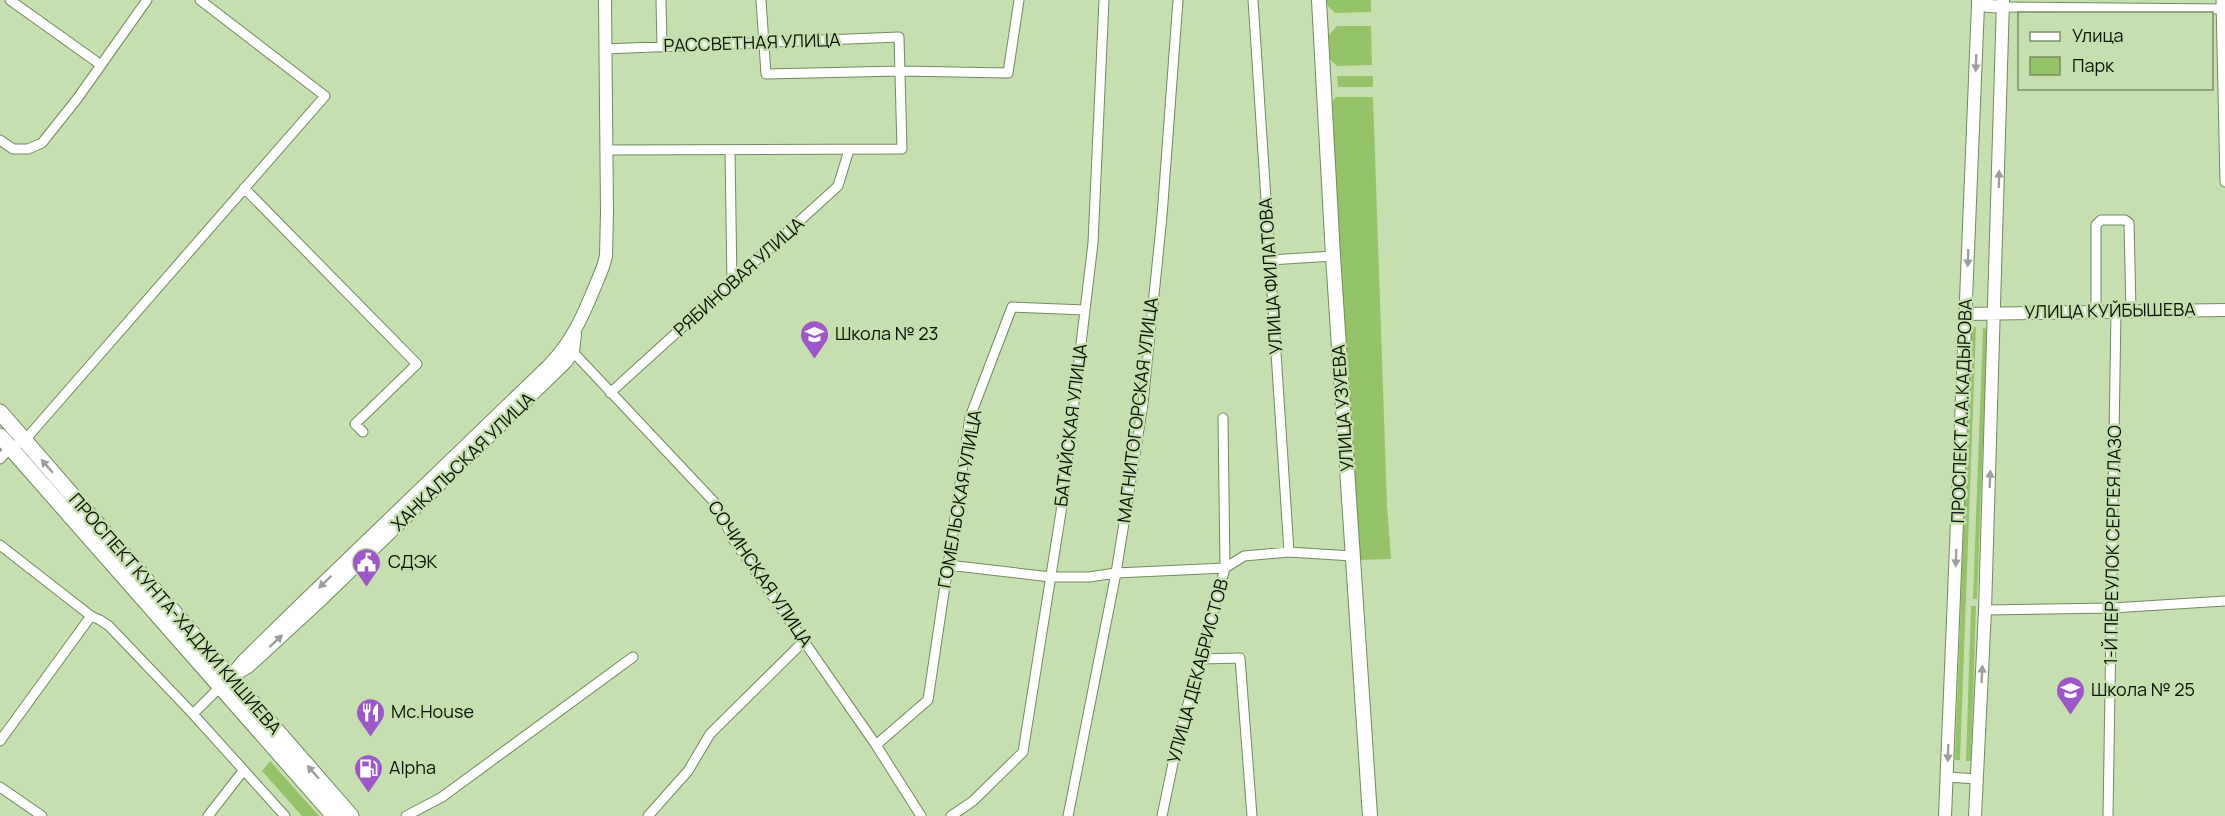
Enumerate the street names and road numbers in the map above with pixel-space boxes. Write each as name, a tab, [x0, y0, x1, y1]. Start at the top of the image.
street label: РАССВЕТНАЯ УЛИЦА	[663, 27, 842, 57]
street label: УЛИЦА ФИЛАТОВА	[1253, 196, 1287, 355]
street label: РЯБИНОВАЯ УЛИЦА	[668, 211, 809, 341]
street label: МАГНИТОГОРСКАЯ УЛИЦА	[1111, 295, 1163, 524]
street label: УЛИЦА КУЙБЫШЕВА	[2024, 296, 2196, 323]
street label: ПРОСПЕКТ А.А.КАДЫРОВА	[1945, 298, 1977, 524]
street label: БАТАЙСКАЯ УЛИЦА	[1048, 341, 1092, 508]
street label: УЛИЦА УЗУЕВА	[1326, 343, 1358, 472]
street label: ХАНКАЛЬСКАЯ УЛИЦА	[386, 386, 539, 536]
street label: ГОМЕЛЬСКАЯ УЛИЦА	[932, 407, 987, 590]
street label: 1-Й ПЕРЕУЛОК СЕРГЕЯ ЛАЗО	[2098, 425, 2126, 665]
street label: ПРОСПЕКТ КУНТА-ХАДЖИ КИШИЕВА	[64, 488, 288, 740]
street label: СОЧИНСКАЯ УЛИЦА	[703, 496, 819, 652]
street label: УЛИЦА ДЕКАБРИСТОВ	[1161, 576, 1233, 766]

